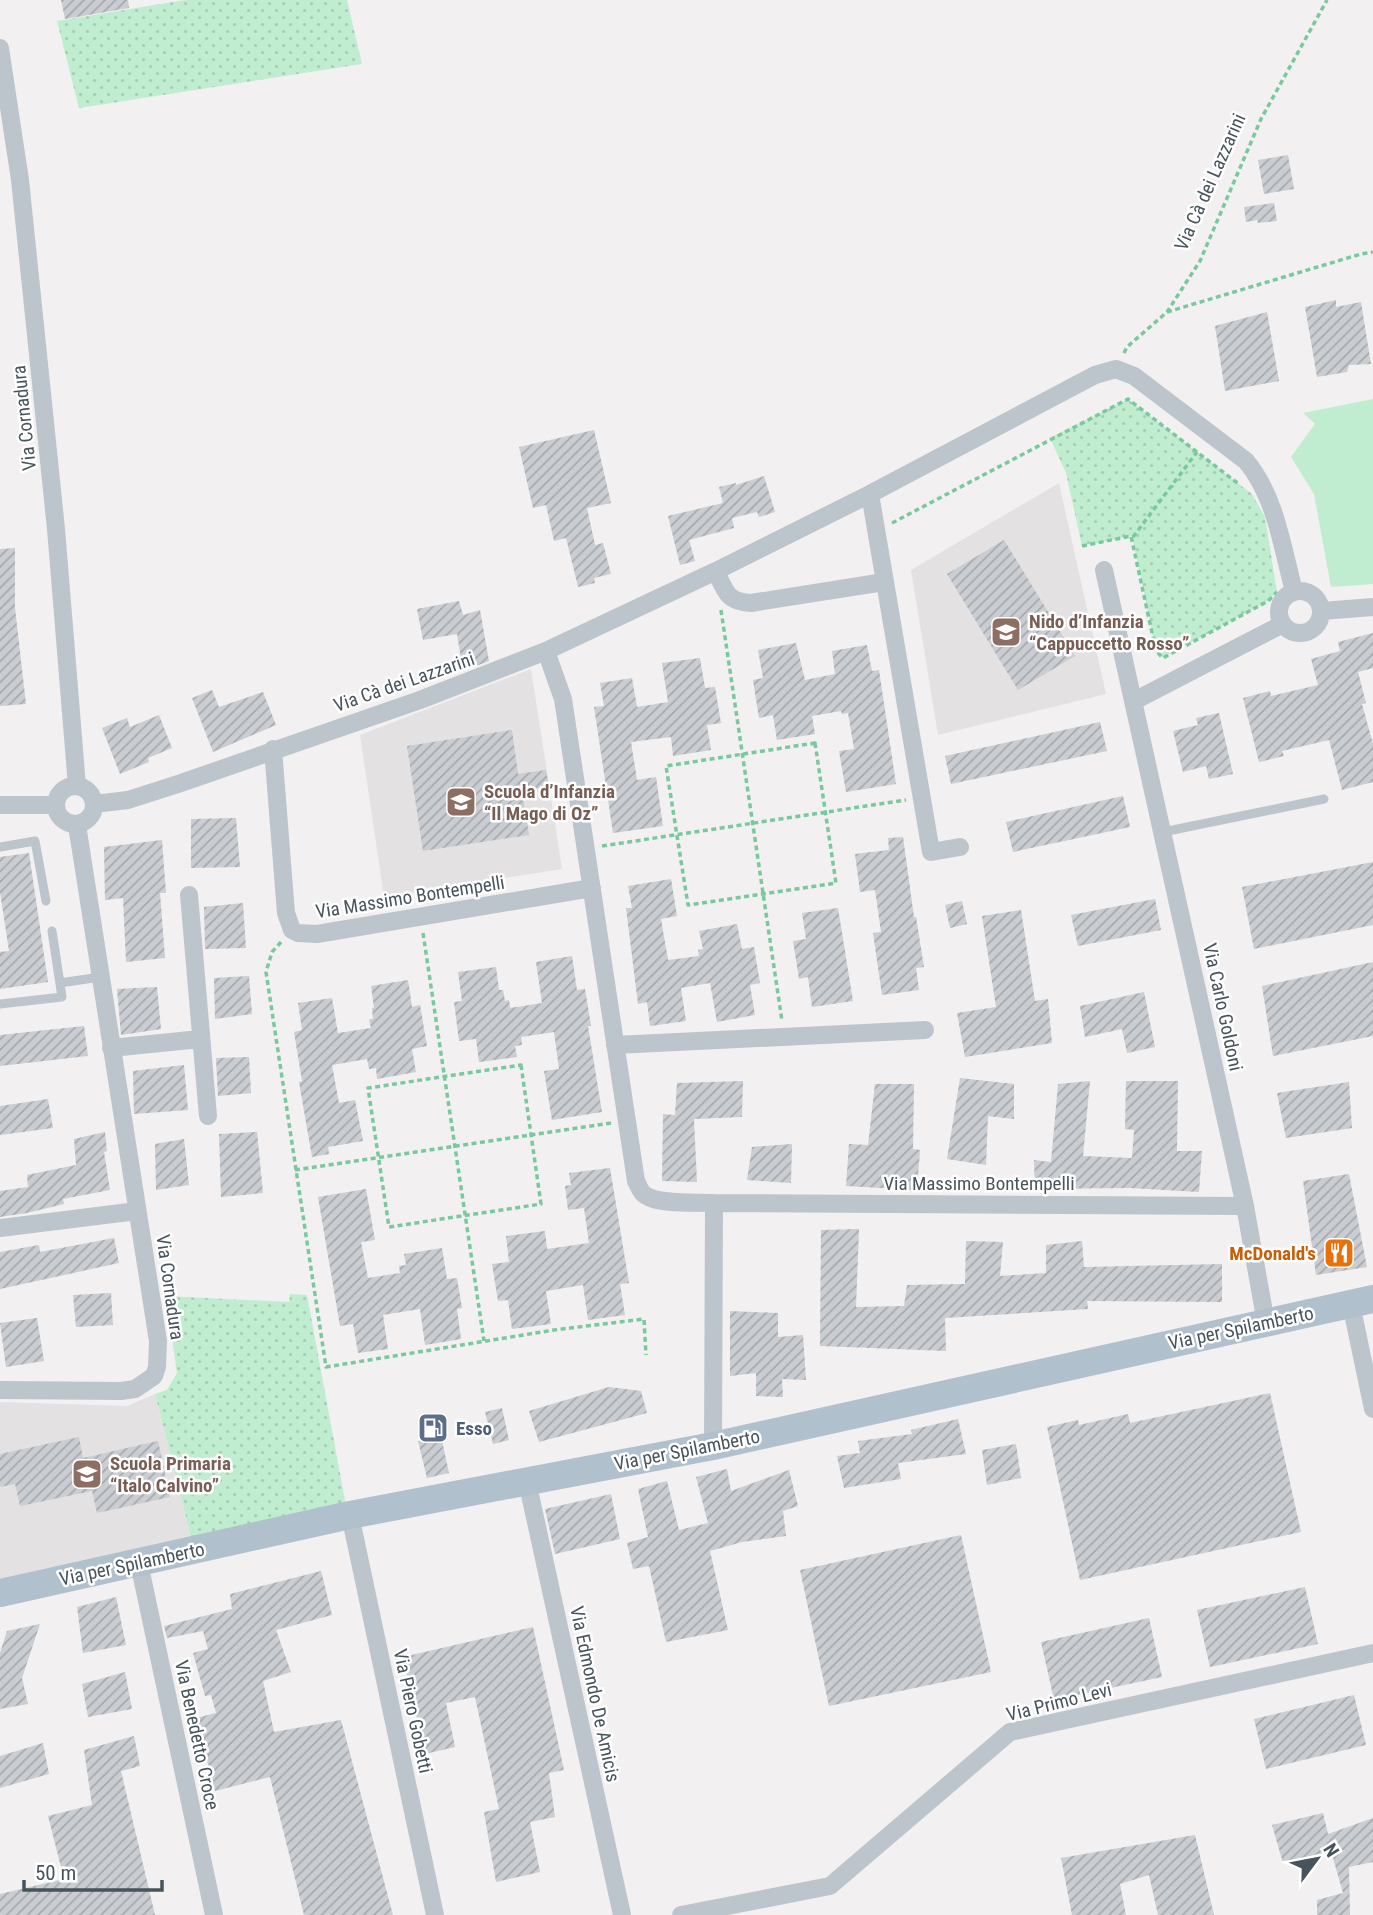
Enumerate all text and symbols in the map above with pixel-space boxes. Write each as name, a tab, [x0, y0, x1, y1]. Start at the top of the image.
street label: Via Cà dei Lazzarini	[1170, 110, 1250, 254]
street label: Via Cornadura	[7, 364, 41, 472]
place label: Nido d’Infanzia “Cappuccetto Rosso”	[1029, 610, 1189, 655]
school or university icon: Nido d’Infanzia “Cappuccetto Rosso”	[989, 615, 1023, 649]
street label: Via Cà dei Lazzarini	[331, 647, 477, 717]
place label: Scuola d’Infanzia “Il Mago di Oz”	[484, 780, 615, 825]
school or university icon: Scuola d’Infanzia “Il Mago di Oz”	[444, 785, 478, 819]
street label: Via Massimo Bontempelli	[314, 871, 506, 923]
street label: Via Carlo Goldoni	[1198, 941, 1248, 1073]
street label: Via Massimo Bontempelli	[883, 1172, 1075, 1195]
street label: Via Cornadura	[151, 1233, 189, 1341]
restaurant icon: McDonald's	[1322, 1236, 1356, 1270]
place label: McDonald's	[1229, 1242, 1316, 1265]
street label: Via per Spilamberto	[1166, 1301, 1316, 1355]
fuel station icon: Esso	[416, 1411, 450, 1445]
place label: Esso	[456, 1417, 492, 1440]
street label: Via per Spilamberto	[612, 1425, 762, 1475]
place label: Scuola Primaria “Italo Calvino”	[110, 1452, 231, 1497]
school or university icon: Scuola Primaria “Italo Calvino”	[70, 1457, 104, 1491]
street label: Via per Spilamberto	[57, 1537, 207, 1591]
street label: Via Edmondo De Amicis	[565, 1604, 625, 1784]
street label: Via Piero Gobetti	[389, 1647, 437, 1775]
street label: Via Benedetto Croce	[170, 1658, 224, 1812]
street label: Via Primo Levi	[1004, 1678, 1114, 1726]
north arrow	[1282, 1824, 1352, 1894]
text: N	[1318, 1839, 1344, 1861]
scale bar	[24, 1848, 163, 1892]
text: 50 m	[35, 1861, 76, 1885]

